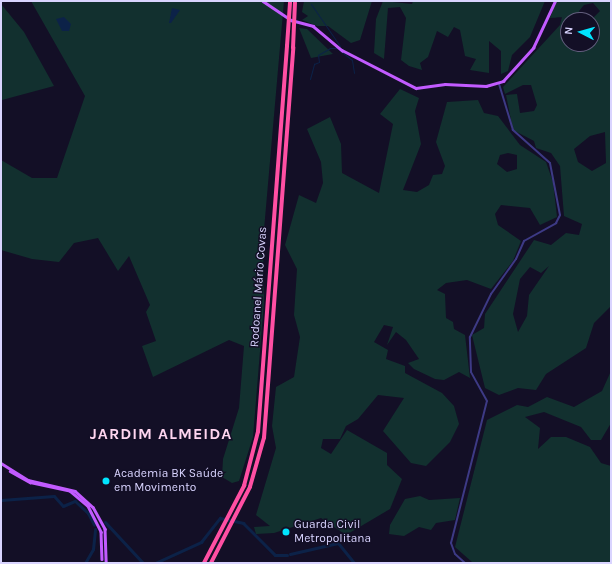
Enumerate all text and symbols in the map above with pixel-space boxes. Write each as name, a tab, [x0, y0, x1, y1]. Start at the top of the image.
north arrow	[560, 12, 600, 52]
text: N	[562, 26, 575, 35]
street label: Rodoanel Mário Covas	[248, 226, 270, 348]
district label: JARDIM ALMEIDA	[90, 424, 232, 444]
place label: Academia BK Saúde em Movimento	[114, 467, 223, 495]
marker: Academia BK Saúde em Movimento	[101, 476, 111, 486]
place label: Guarda Civil Metropolitana	[294, 518, 371, 546]
marker: Guarda Civil Metropolitana	[281, 527, 291, 537]

